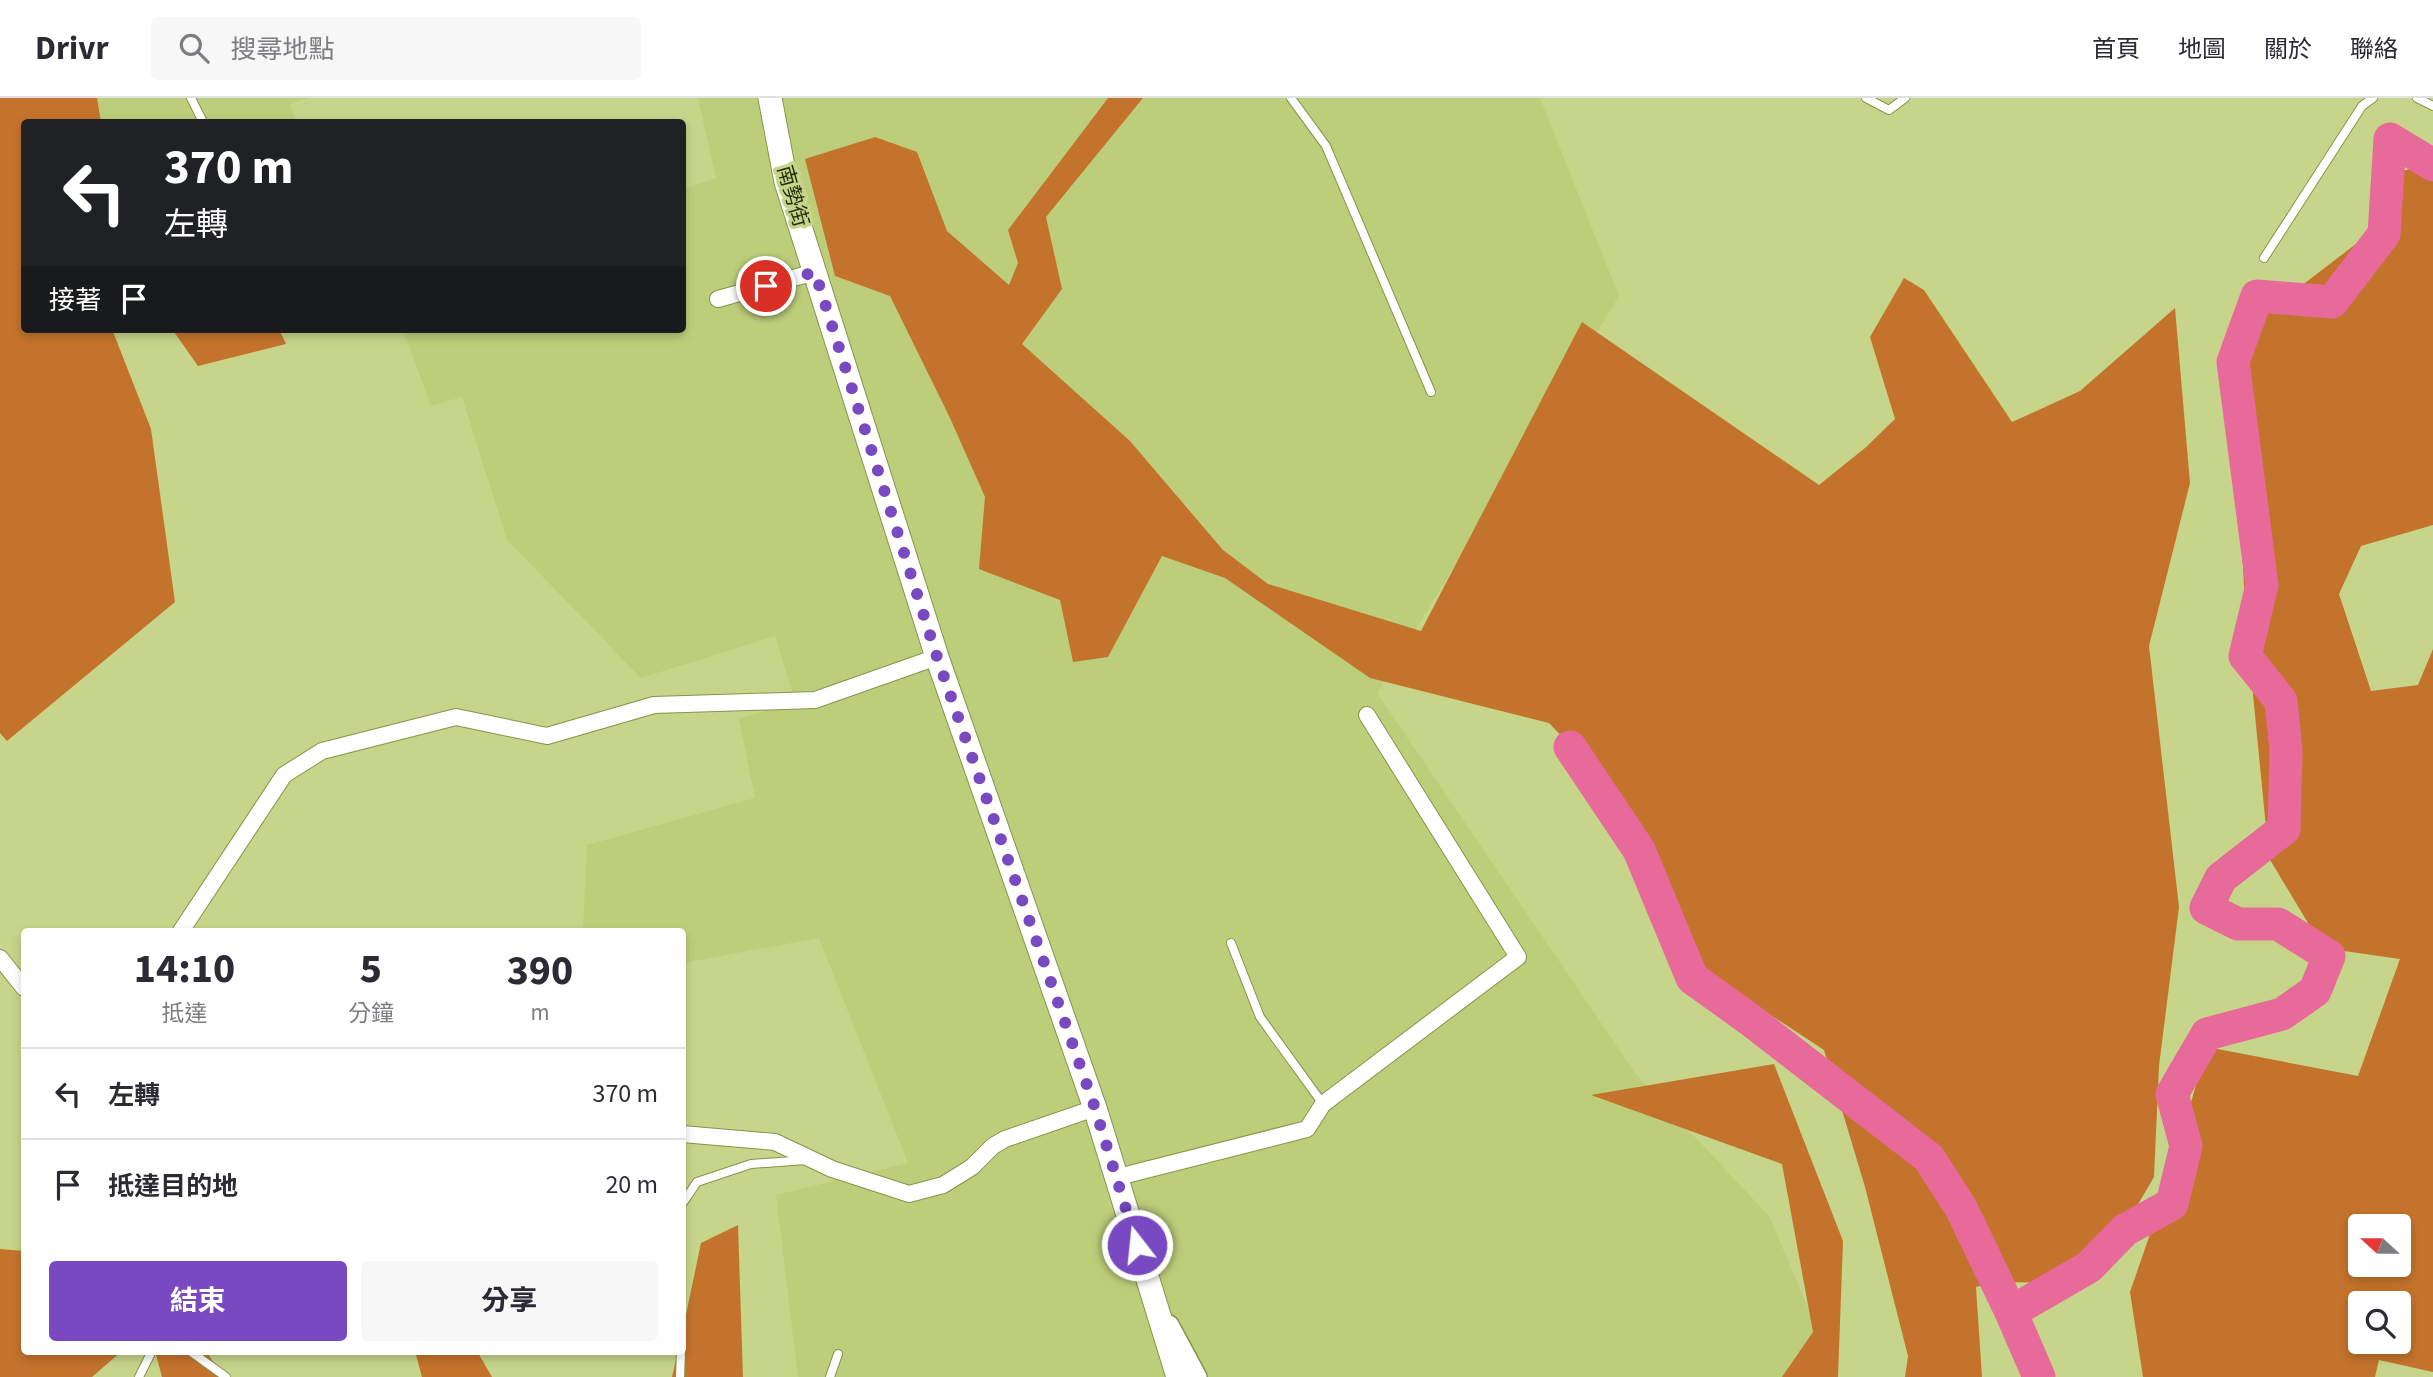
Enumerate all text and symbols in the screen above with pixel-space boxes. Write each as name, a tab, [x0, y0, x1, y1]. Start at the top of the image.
search box	[151, 17, 641, 80]
text: Drivr	[35, 25, 109, 72]
icon: search	[175, 29, 213, 67]
text: 搜尋地點	[231, 31, 335, 68]
text: 首頁	[2092, 32, 2140, 67]
text: 地圖	[2178, 32, 2226, 67]
text: 關於	[2264, 32, 2312, 67]
text: 聯絡	[2350, 32, 2398, 67]
text: 370 m	[164, 133, 293, 203]
icon: left	[49, 147, 140, 238]
street label: 南勢街	[770, 162, 816, 230]
text: 左轉	[164, 202, 228, 248]
pin	[736, 256, 796, 316]
icon: arrive	[747, 267, 785, 305]
icon: arrive	[115, 280, 153, 318]
text: 接著	[49, 282, 101, 319]
text: 14:10	[134, 939, 235, 999]
text: 5	[360, 939, 382, 999]
text: 390	[507, 941, 573, 1001]
text: m	[530, 996, 549, 1029]
text: 抵達	[161, 997, 207, 1030]
text: 分鐘	[348, 997, 394, 1030]
icon: left	[49, 1075, 87, 1113]
text: 370 m	[592, 1075, 658, 1112]
text: 左轉	[108, 1077, 160, 1114]
icon: arrive	[49, 1166, 87, 1204]
text: 20 m	[605, 1166, 658, 1203]
text: 抵達目的地	[108, 1168, 238, 1205]
position arrow	[1100, 1208, 1174, 1282]
north arrow	[2348, 1214, 2412, 1278]
map controls	[2348, 1214, 2411, 1354]
button: 結束	[49, 1261, 347, 1341]
button: 分享	[361, 1261, 658, 1341]
button: search	[2348, 1291, 2411, 1354]

